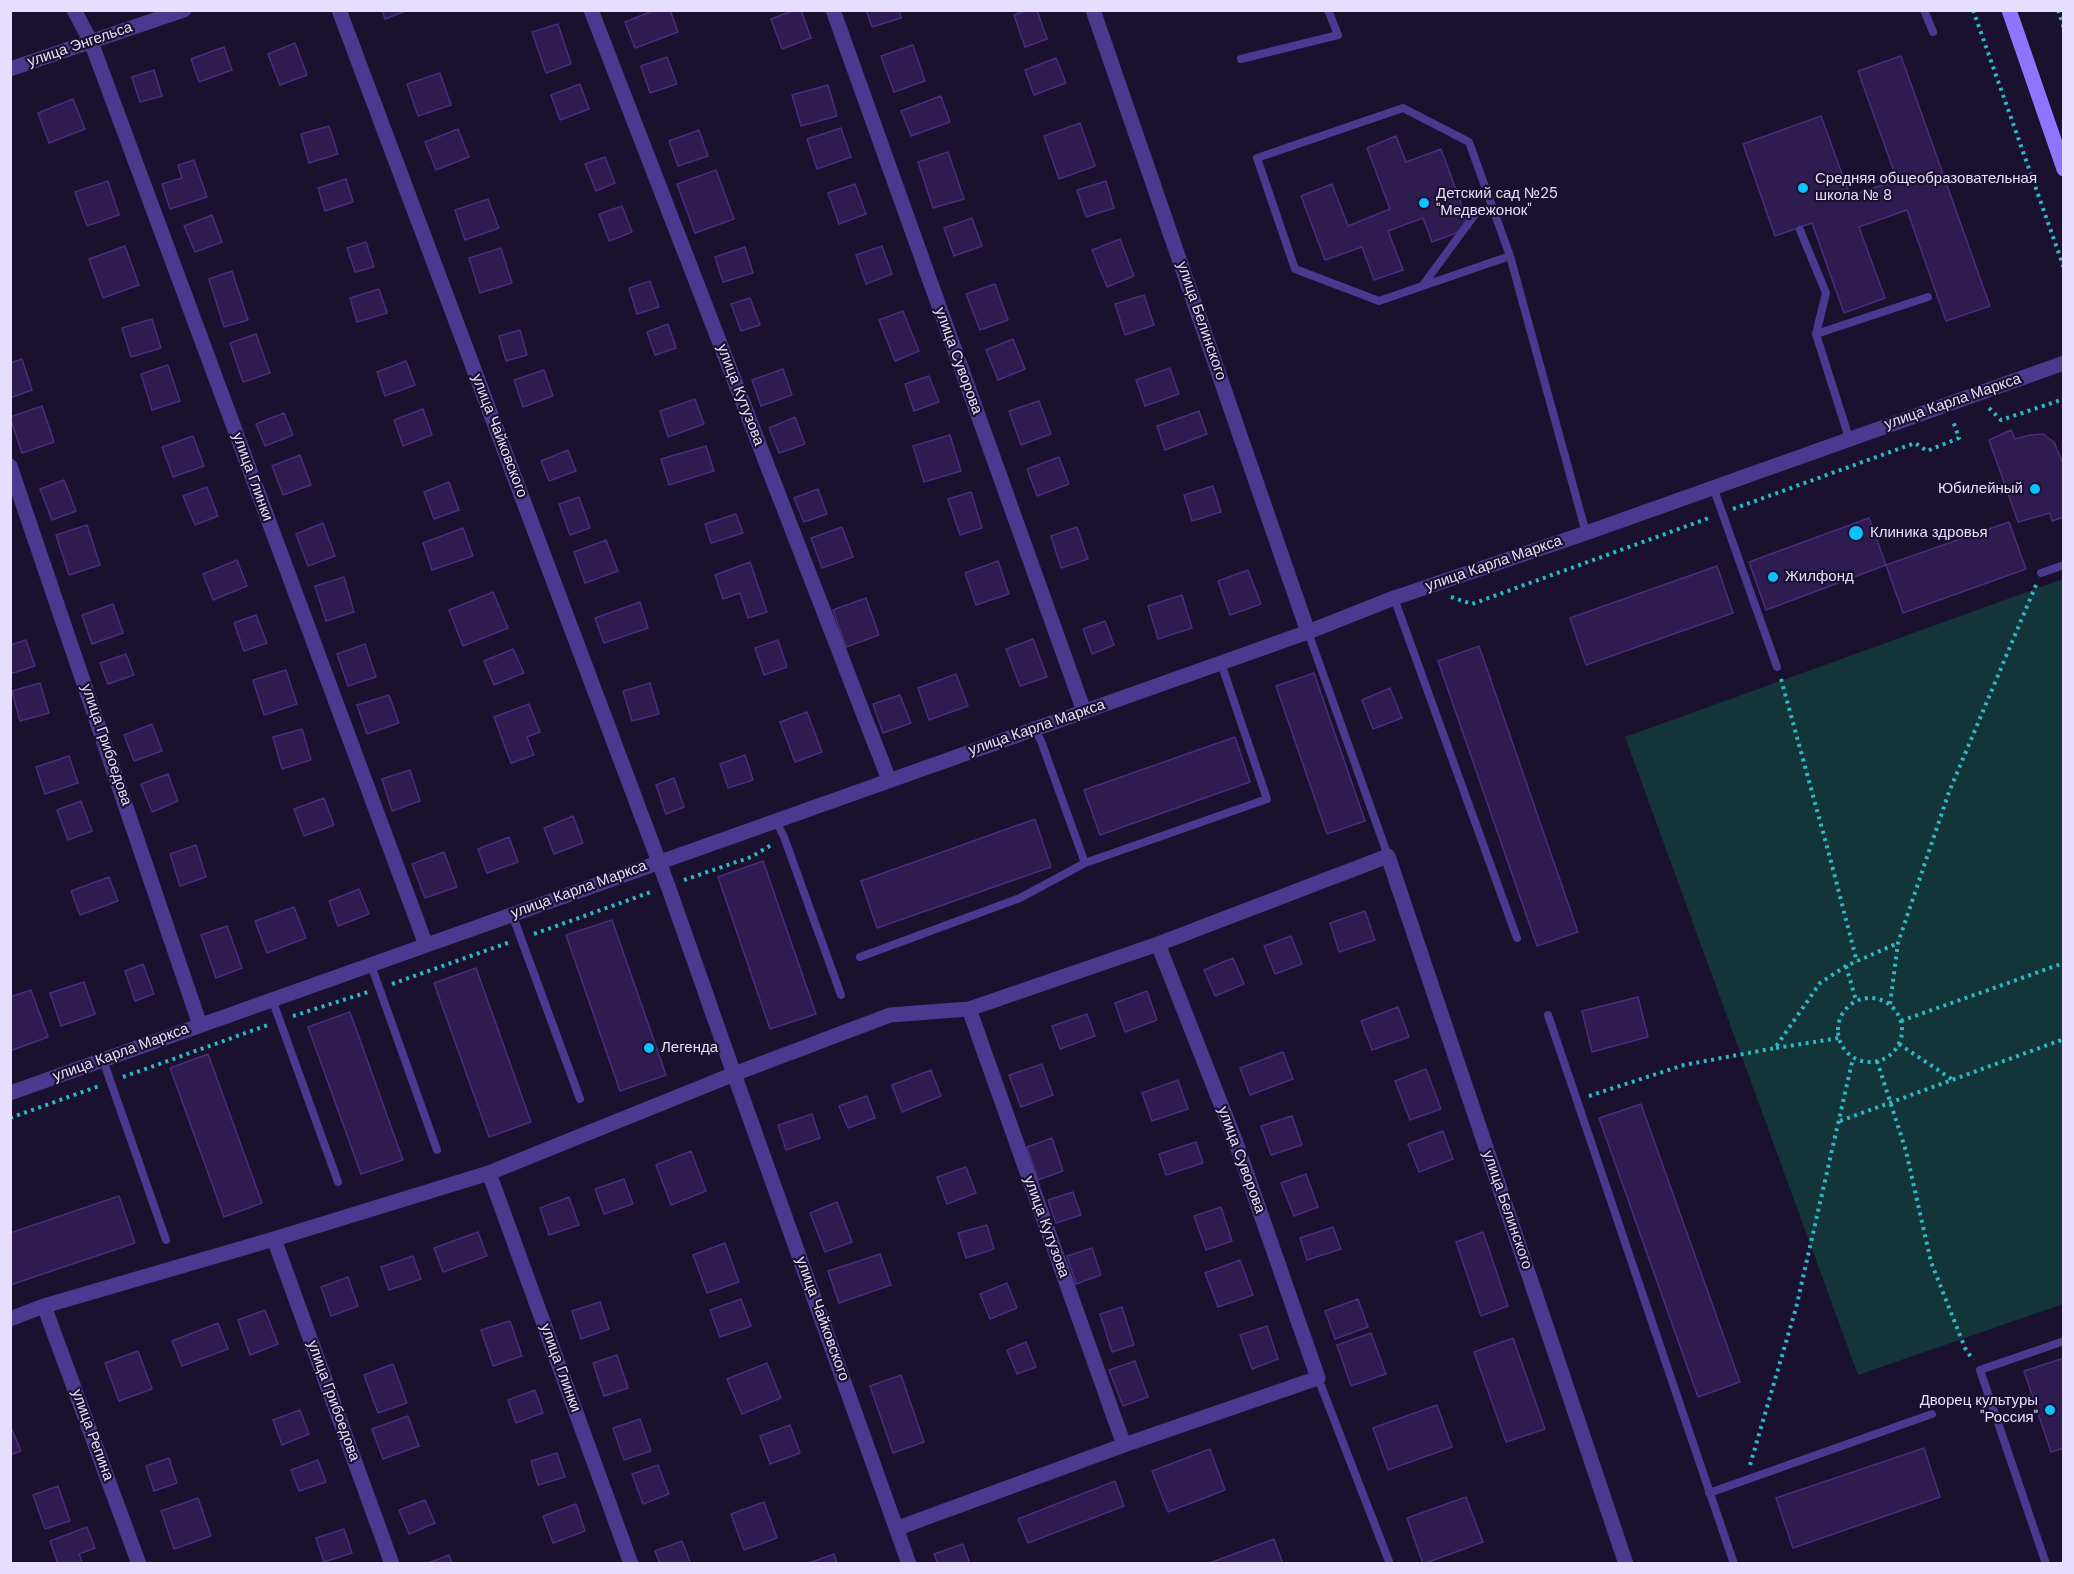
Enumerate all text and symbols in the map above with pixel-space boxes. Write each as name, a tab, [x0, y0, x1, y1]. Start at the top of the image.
street label: улица Энгельса	[25, 19, 135, 71]
place label: Средняя общеобразовательная школа № 8	[1815, 170, 2037, 205]
marker: Средняя общеобразовательная школа № 8	[1796, 181, 1810, 195]
place label: Детский сад №25 "Медвежонок"	[1436, 185, 1558, 220]
marker: Детский сад №25 "Медвежонок"	[1417, 196, 1431, 210]
street label: улица Белинского	[1172, 259, 1230, 383]
street label: улица Суворова	[930, 305, 986, 417]
street label: улица Кутузова	[712, 342, 768, 448]
street label: улица Карла Маркса	[1882, 370, 2024, 434]
street label: улица Чайковского	[467, 372, 531, 500]
street label: улица Глинки	[228, 430, 276, 524]
place label: Юбилейный	[1938, 480, 2023, 498]
marker: Юбилейный	[2028, 482, 2042, 496]
marker: Клиника здровья	[1847, 524, 1865, 542]
place label: Клиника здровья	[1870, 524, 1988, 542]
street label: улица Карла Маркса	[1423, 532, 1565, 596]
place label: Жилфонд	[1785, 568, 1854, 586]
marker: Жилфонд	[1766, 570, 1780, 584]
street label: улица Грибоедова	[77, 682, 135, 808]
street label: улица Карла Маркса	[966, 696, 1108, 760]
street label: улица Карла Маркса	[509, 857, 649, 923]
street label: улица Карла Маркса	[51, 1020, 191, 1086]
place label: Легенда	[661, 1039, 718, 1057]
marker: Легенда	[642, 1041, 656, 1055]
street label: улица Суворова	[1213, 1104, 1269, 1216]
street label: улица Белинского	[1478, 1148, 1536, 1272]
street label: улица Кутузова	[1019, 1174, 1073, 1280]
street label: улица Чайковского	[791, 1254, 853, 1384]
street label: улица Глинки	[536, 1321, 584, 1415]
street label: улица Грибоедова	[303, 1338, 363, 1464]
street label: улица Репина	[67, 1387, 117, 1483]
place label: Дворец культуры "Россия"	[1920, 1392, 2038, 1427]
marker: Дворец культуры "Россия"	[2043, 1403, 2057, 1417]

